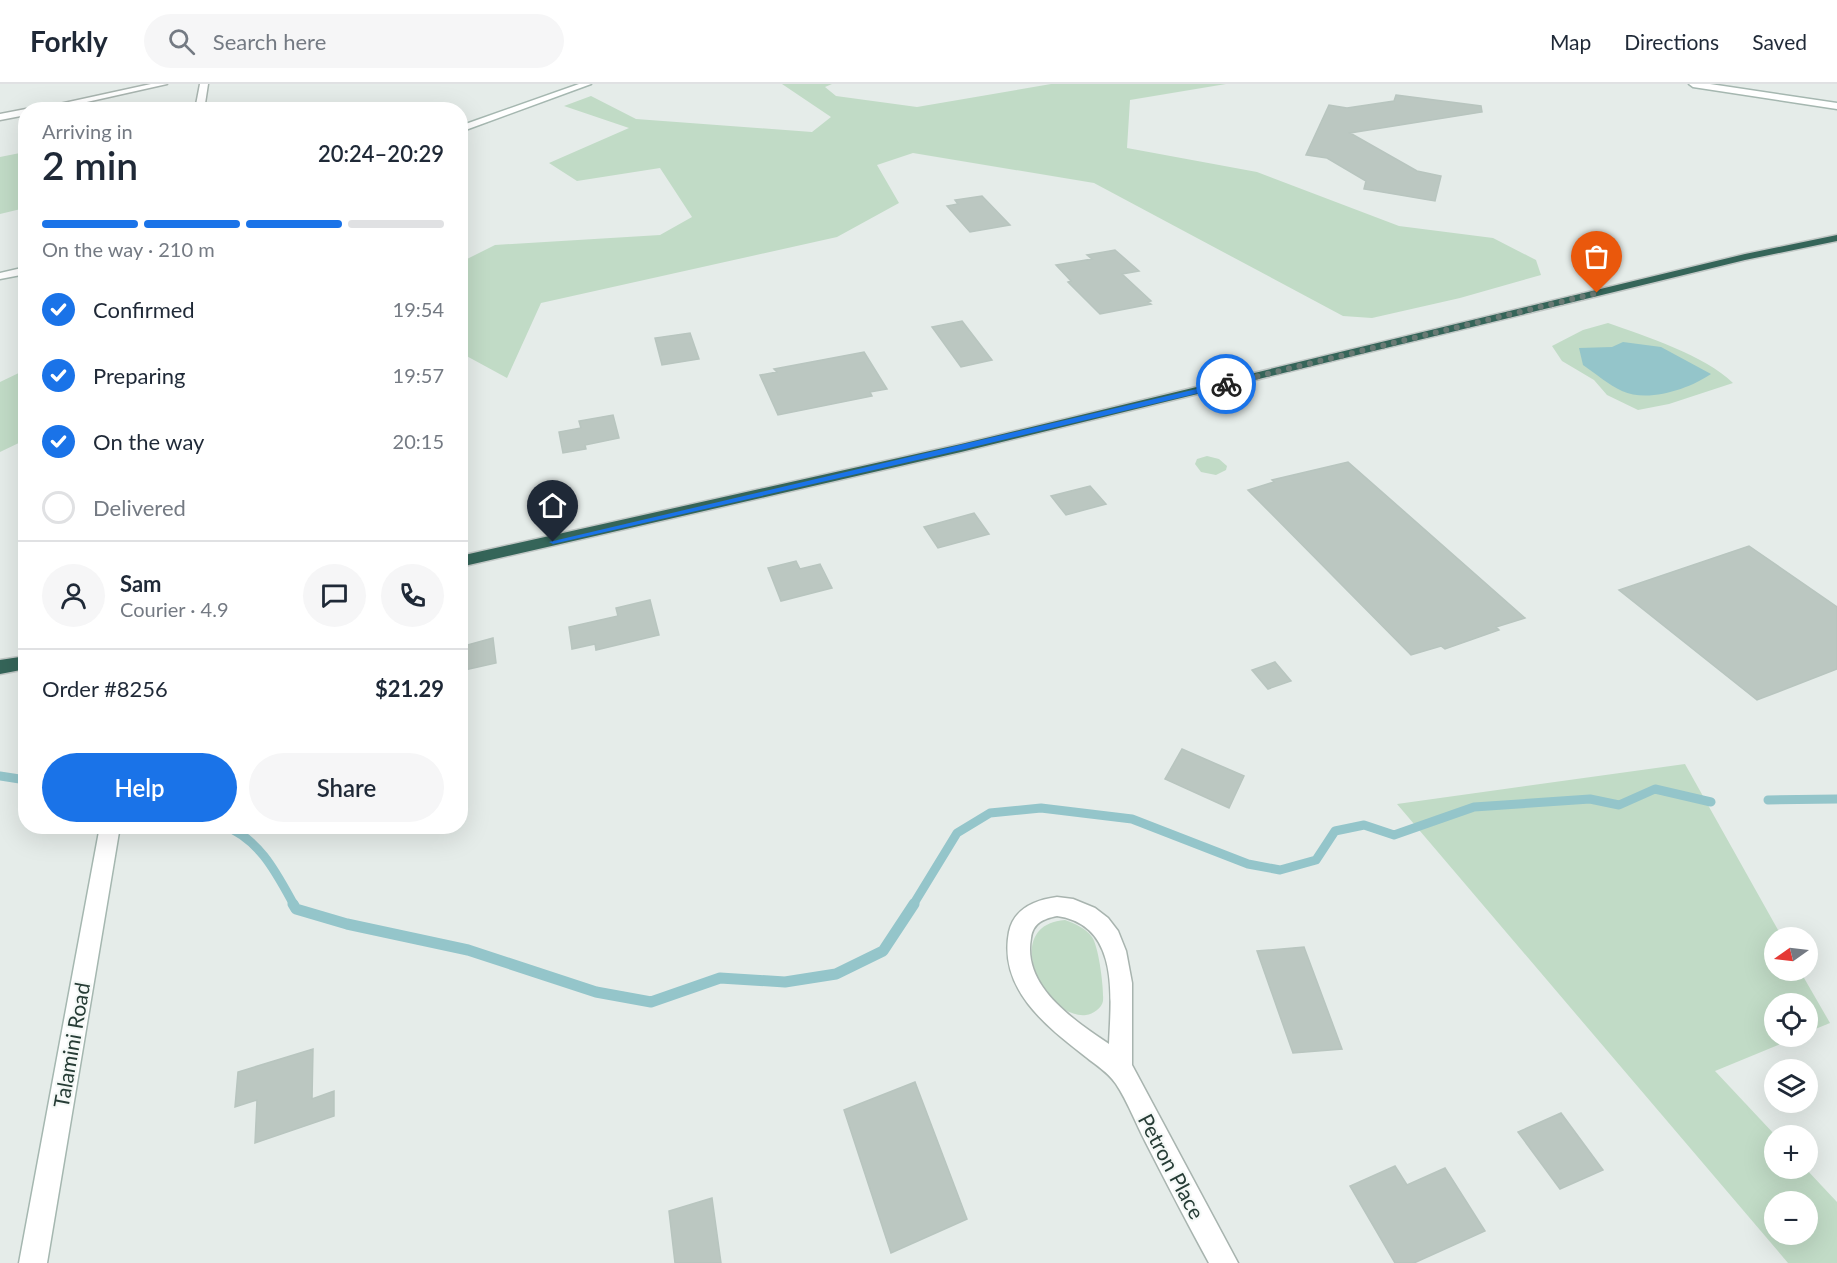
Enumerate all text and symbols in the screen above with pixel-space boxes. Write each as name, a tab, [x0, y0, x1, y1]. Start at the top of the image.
search box	[144, 14, 564, 68]
text: Forkly	[30, 24, 108, 58]
icon: search	[165, 25, 198, 58]
text: Search here	[213, 28, 326, 55]
text: Map	[1550, 29, 1591, 54]
text: Directions	[1624, 29, 1719, 54]
text: Saved	[1752, 29, 1807, 54]
text: Arriving in	[42, 119, 133, 143]
text: 20:24–20:29	[318, 140, 444, 167]
text: 2 min	[42, 142, 138, 188]
pin	[1571, 231, 1622, 293]
text: On the way · 210 m	[42, 237, 215, 261]
icon: bag	[1580, 240, 1613, 273]
icon: check	[42, 293, 75, 326]
text: Confirmed	[93, 296, 195, 323]
text: 19:54	[393, 297, 444, 321]
courier	[1196, 354, 1256, 414]
icon: check	[42, 359, 75, 392]
text: Preparing	[93, 362, 185, 389]
text: 19:57	[393, 363, 444, 387]
icon: bike	[1210, 368, 1243, 401]
icon: check	[42, 425, 75, 458]
text: On the way	[93, 428, 204, 455]
text: 20:15	[393, 429, 444, 453]
pin	[527, 480, 578, 542]
icon: home	[536, 489, 569, 522]
text: Delivered	[93, 494, 186, 521]
button: person	[42, 564, 105, 627]
button: chat	[303, 564, 366, 627]
button: phone	[381, 564, 444, 627]
text: Sam	[120, 570, 162, 597]
text: Courier · 4.9	[120, 597, 229, 621]
text: Order #8256	[42, 675, 168, 702]
text: $21.29	[375, 675, 444, 702]
button: Help	[42, 753, 237, 822]
button: Share	[249, 753, 444, 822]
north arrow	[1764, 927, 1818, 981]
map controls	[1764, 927, 1818, 1245]
street label: Talamini Road	[48, 980, 94, 1110]
button: locate	[1764, 993, 1818, 1047]
button: layers	[1764, 1059, 1818, 1113]
street label: Petron Place	[1134, 1109, 1210, 1223]
button: +	[1764, 1125, 1818, 1179]
button: −	[1764, 1191, 1818, 1245]

